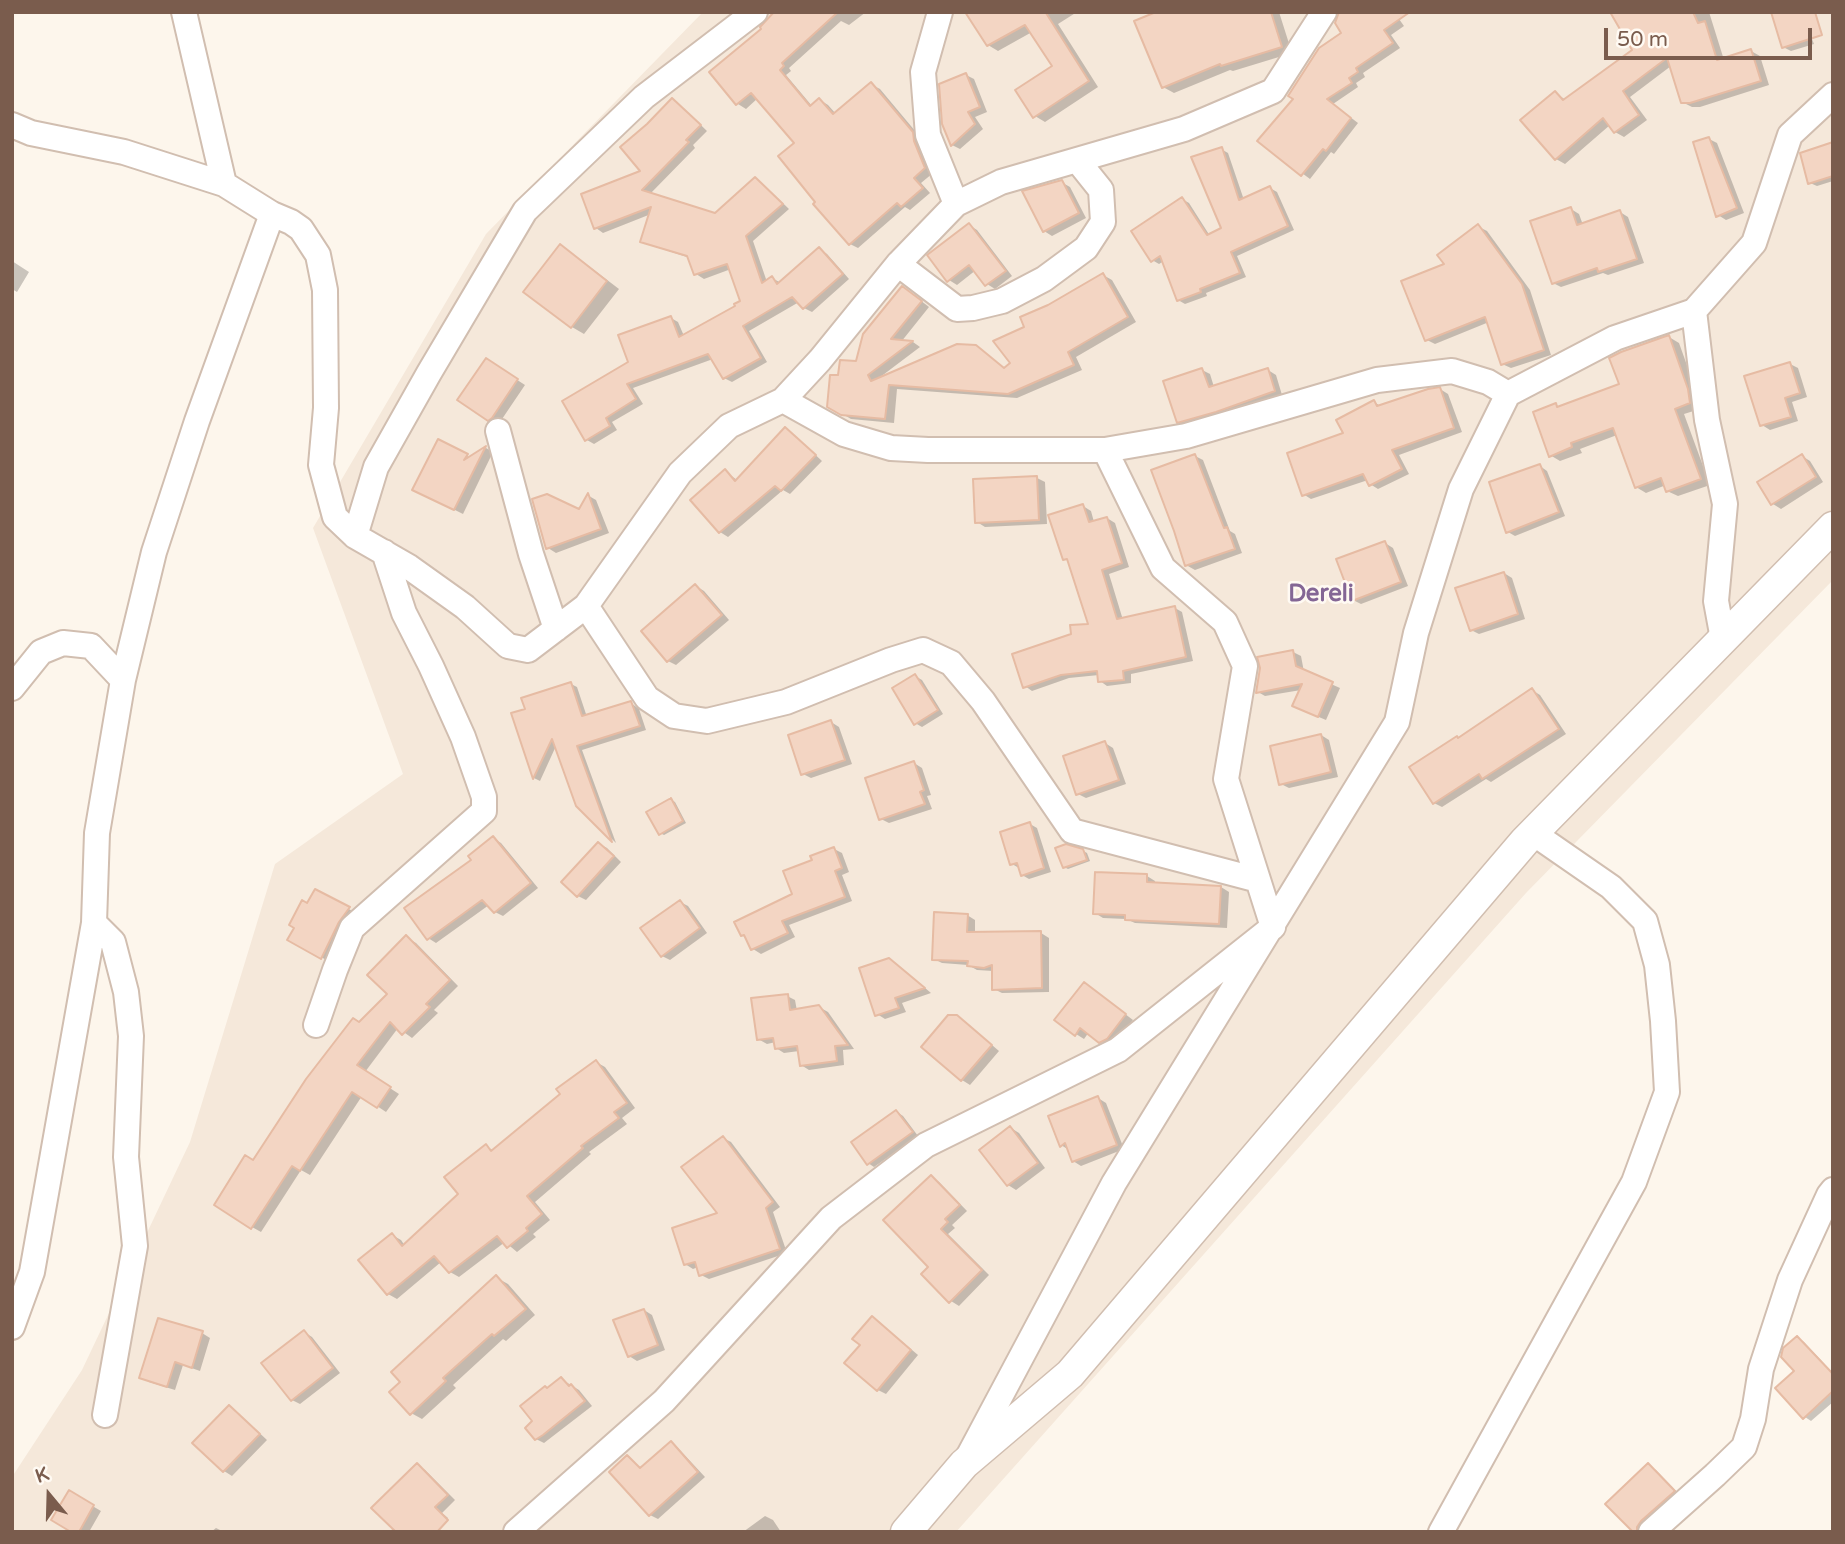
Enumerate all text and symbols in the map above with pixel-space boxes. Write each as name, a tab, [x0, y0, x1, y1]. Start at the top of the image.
scale bar	[1607, 14, 1815, 58]
text: 50 m	[1617, 27, 1668, 52]
district label: Dereli	[1288, 581, 1354, 609]
north arrow	[14, 1460, 84, 1530]
text: K	[33, 1463, 52, 1488]

